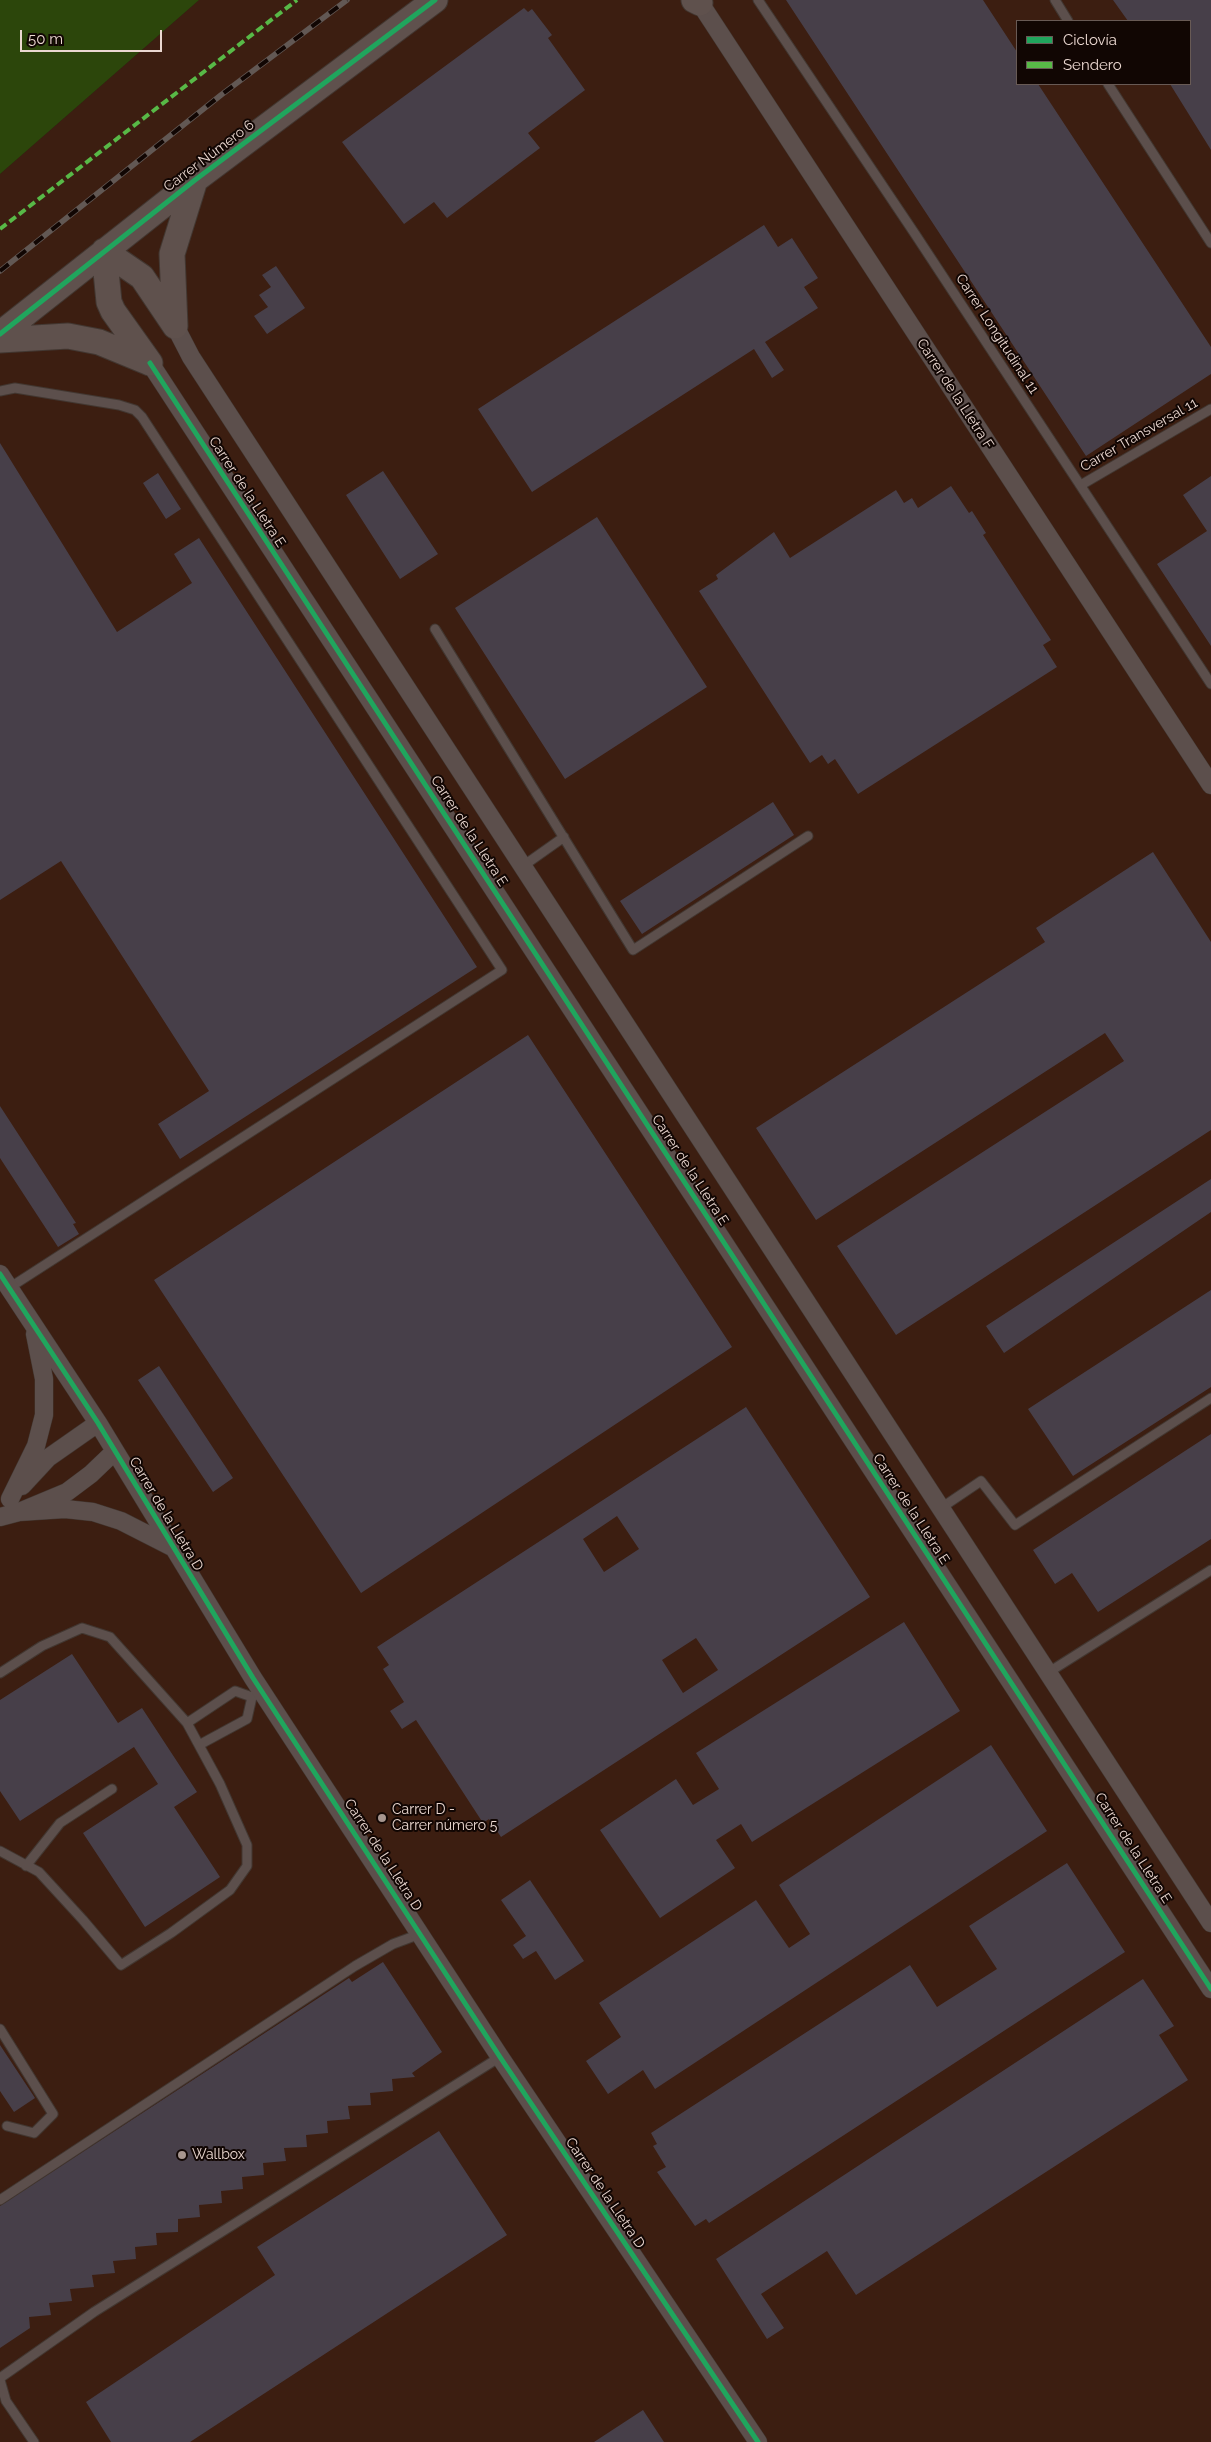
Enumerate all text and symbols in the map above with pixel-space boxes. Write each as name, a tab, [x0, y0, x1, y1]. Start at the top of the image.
scale bar	[22, 20, 165, 52]
legend	[1016, 20, 1191, 85]
text: 50 m	[28, 30, 63, 48]
text: Ciclovía	[1063, 31, 1117, 49]
text: Sendero	[1063, 56, 1122, 74]
street label: Carrer Número 6	[161, 117, 257, 195]
street label: Carrer Longitudinal 11	[952, 271, 1042, 397]
street label: Carrer de la Lletra F	[913, 336, 997, 452]
street label: Carrer Transversal 11	[1078, 395, 1200, 475]
street label: Carrer de la Lletra E	[205, 434, 289, 550]
street label: Carrer de la Lletra E	[427, 773, 511, 889]
street label: Carrer de la Lletra E	[648, 1112, 732, 1228]
street label: Carrer de la Lletra E	[869, 1451, 953, 1567]
street label: Carrer de la Lletra D	[125, 1454, 207, 1574]
street label: Carrer de la Lletra E	[1091, 1790, 1175, 1906]
street label: Carrer de la Lletra D	[341, 1796, 425, 1914]
place label: Carrer D - Carrer número 5	[392, 1802, 497, 1834]
marker: Carrer D - Carrer número 5	[376, 1812, 388, 1824]
street label: Carrer de la Lletra D	[562, 2134, 648, 2252]
place label: Wallbox	[192, 2147, 245, 2163]
marker: Wallbox	[176, 2149, 188, 2161]

